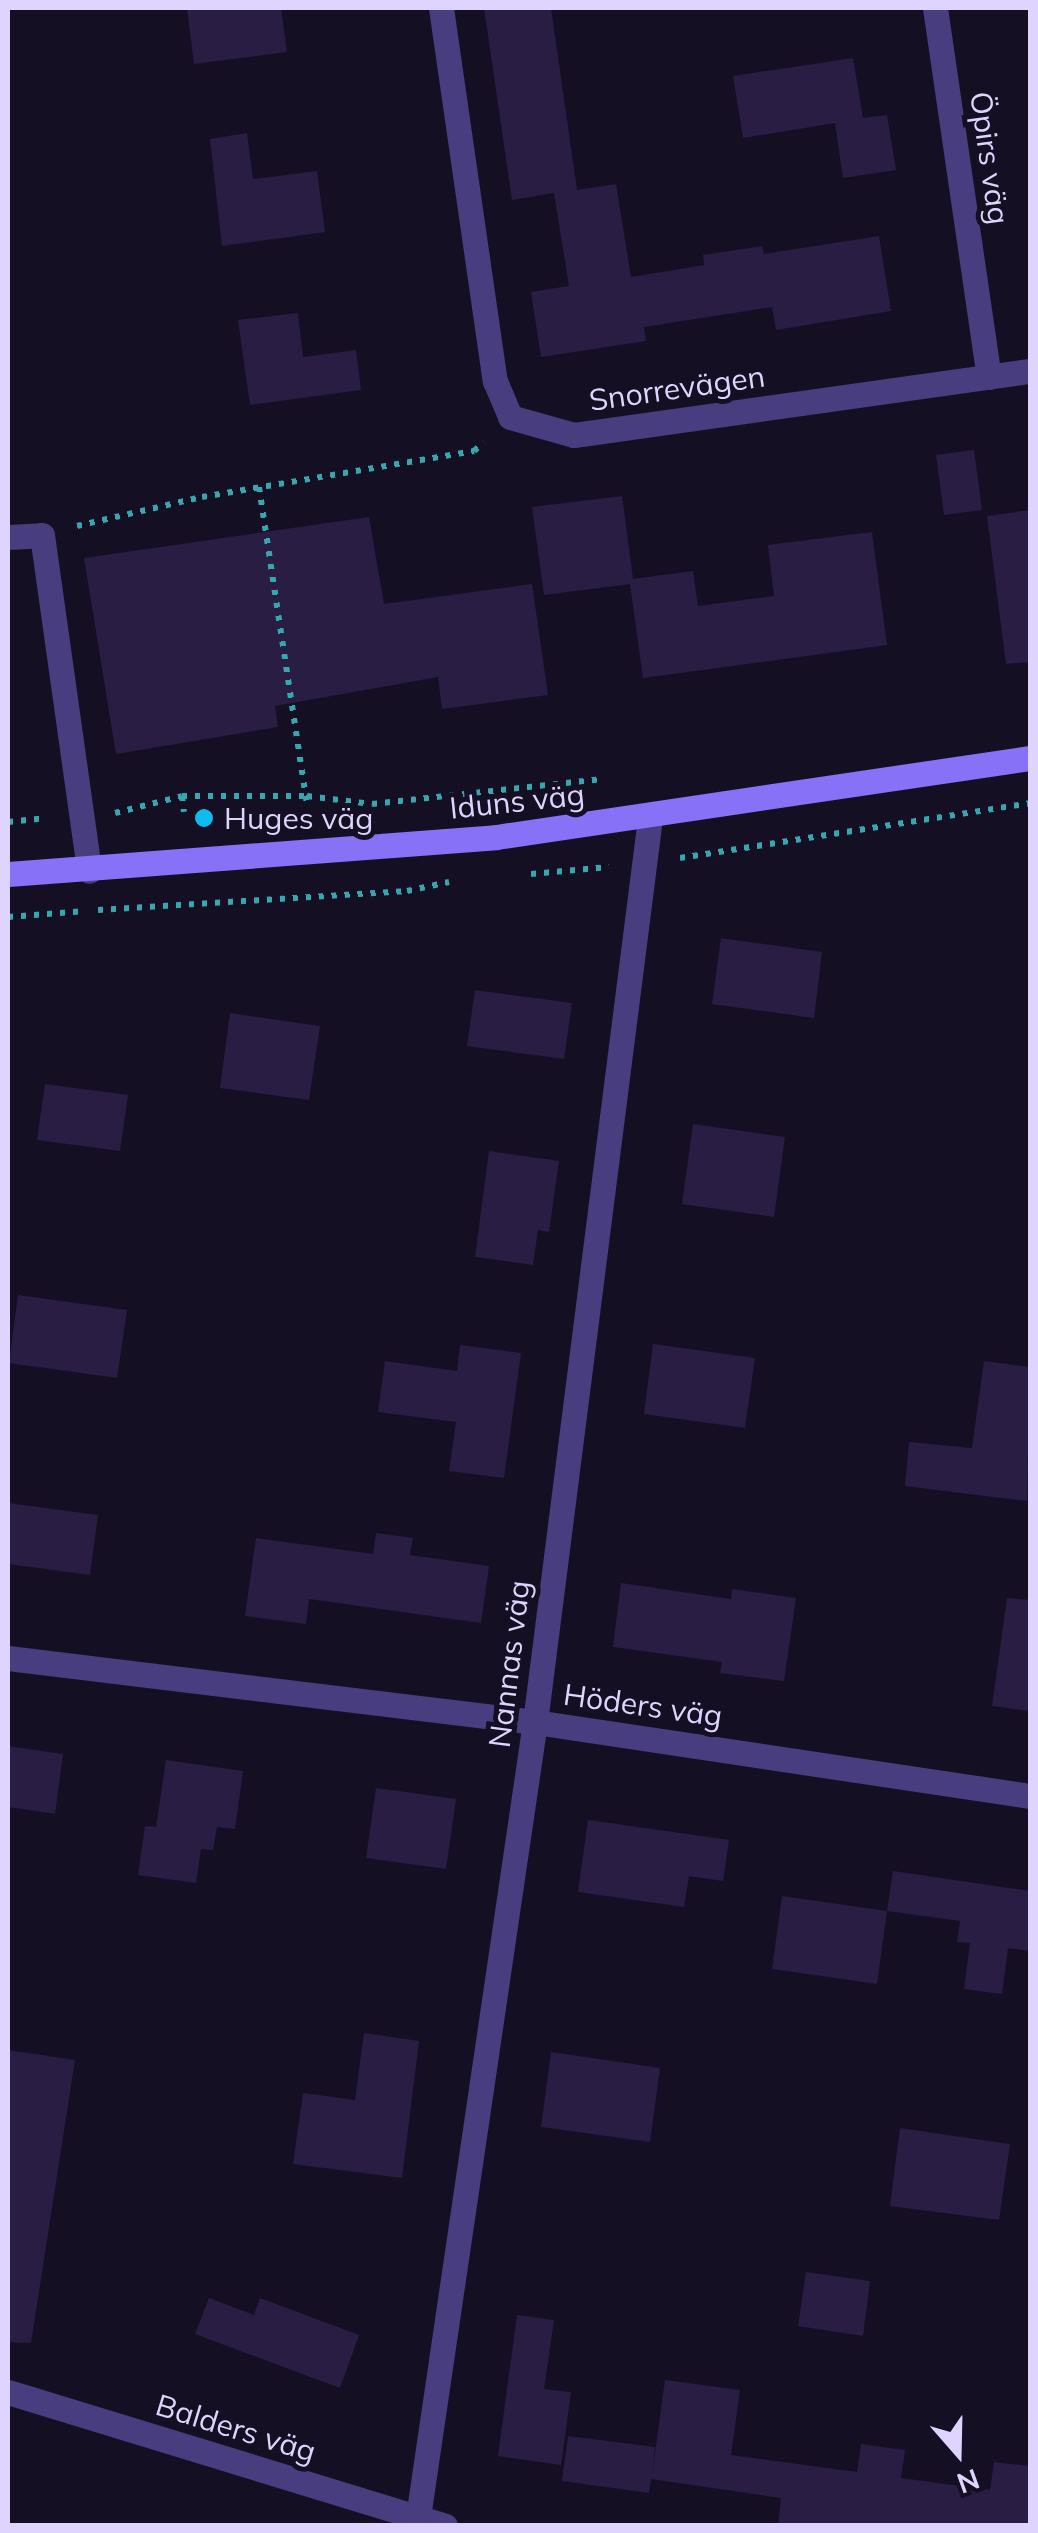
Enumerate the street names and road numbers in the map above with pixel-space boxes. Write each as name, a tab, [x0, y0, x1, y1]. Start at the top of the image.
street label: Öpirs väg	[963, 89, 1017, 227]
street label: Snorrevägen	[587, 358, 767, 418]
street label: Iduns väg	[448, 776, 586, 826]
street label: Nannas väg	[481, 1578, 537, 1750]
street label: Höders väg	[561, 1676, 725, 1734]
street label: Balders väg	[152, 2387, 320, 2469]

